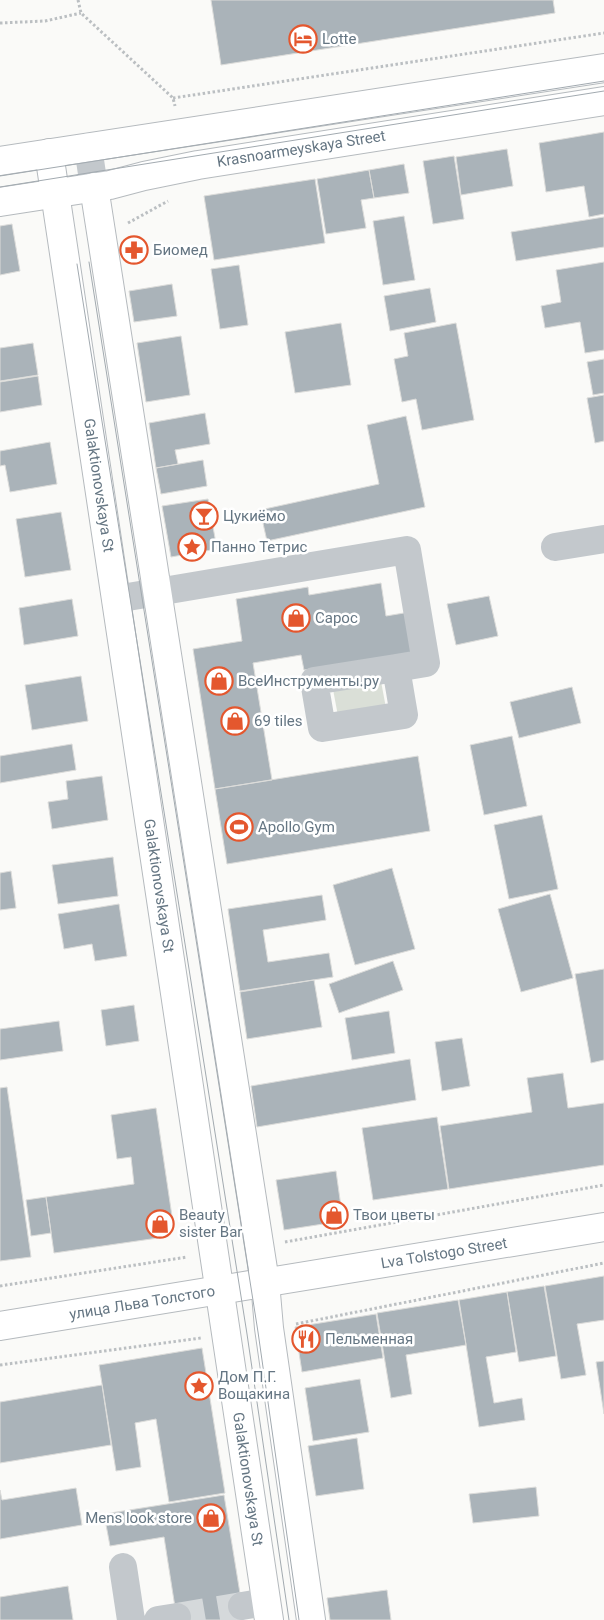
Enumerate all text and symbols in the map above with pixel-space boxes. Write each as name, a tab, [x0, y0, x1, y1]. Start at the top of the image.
hotel icon: Lotte	[288, 24, 318, 54]
place label: Lotte	[322, 30, 356, 48]
street label: Krasnoarmeyskaya Street	[216, 127, 387, 171]
pharmacy icon: Биомед	[119, 235, 149, 265]
place label: Биомед	[153, 241, 208, 259]
street label: Galaktionovskaya St	[80, 417, 118, 554]
bar icon: Цукиёмо	[189, 501, 219, 531]
place label: Цукиёмо	[223, 507, 285, 525]
place icon: Панно Тетрис	[177, 532, 207, 562]
place label: Панно Тетрис	[211, 538, 308, 556]
shop icon: Сарос	[281, 603, 311, 633]
place label: Сарос	[315, 609, 358, 627]
shop icon: ВсеИнструменты.ру	[204, 666, 234, 696]
place label: ВсеИнструменты.ру	[238, 672, 379, 690]
shop icon: 69 tiles	[220, 706, 250, 736]
place label: 69 tiles	[254, 712, 302, 730]
sports icon: Apollo Gym	[224, 812, 254, 842]
street label: Galaktionovskaya St	[140, 818, 178, 954]
place label: Apollo Gym	[258, 818, 335, 836]
shop icon: Твои цветы	[319, 1200, 349, 1230]
place label: Beauty sister Bar	[179, 1206, 242, 1241]
place label: Твои цветы	[353, 1206, 435, 1224]
shop icon: Beauty sister Bar	[145, 1209, 175, 1239]
street label: Lva Tolstogo Street	[380, 1234, 509, 1272]
street label: улица Льва Толстого	[68, 1282, 216, 1324]
restaurant icon: Пельменная	[291, 1324, 321, 1354]
place label: Пельменная	[325, 1330, 413, 1348]
place label: Дом П.Г. Вощакина	[218, 1368, 290, 1403]
place icon: Дом П.Г. Вощакина	[184, 1371, 214, 1401]
street label: Galaktionovskaya St	[229, 1411, 267, 1547]
shop icon: Mens look store	[196, 1503, 226, 1533]
place label: Mens look store	[85, 1509, 192, 1527]

